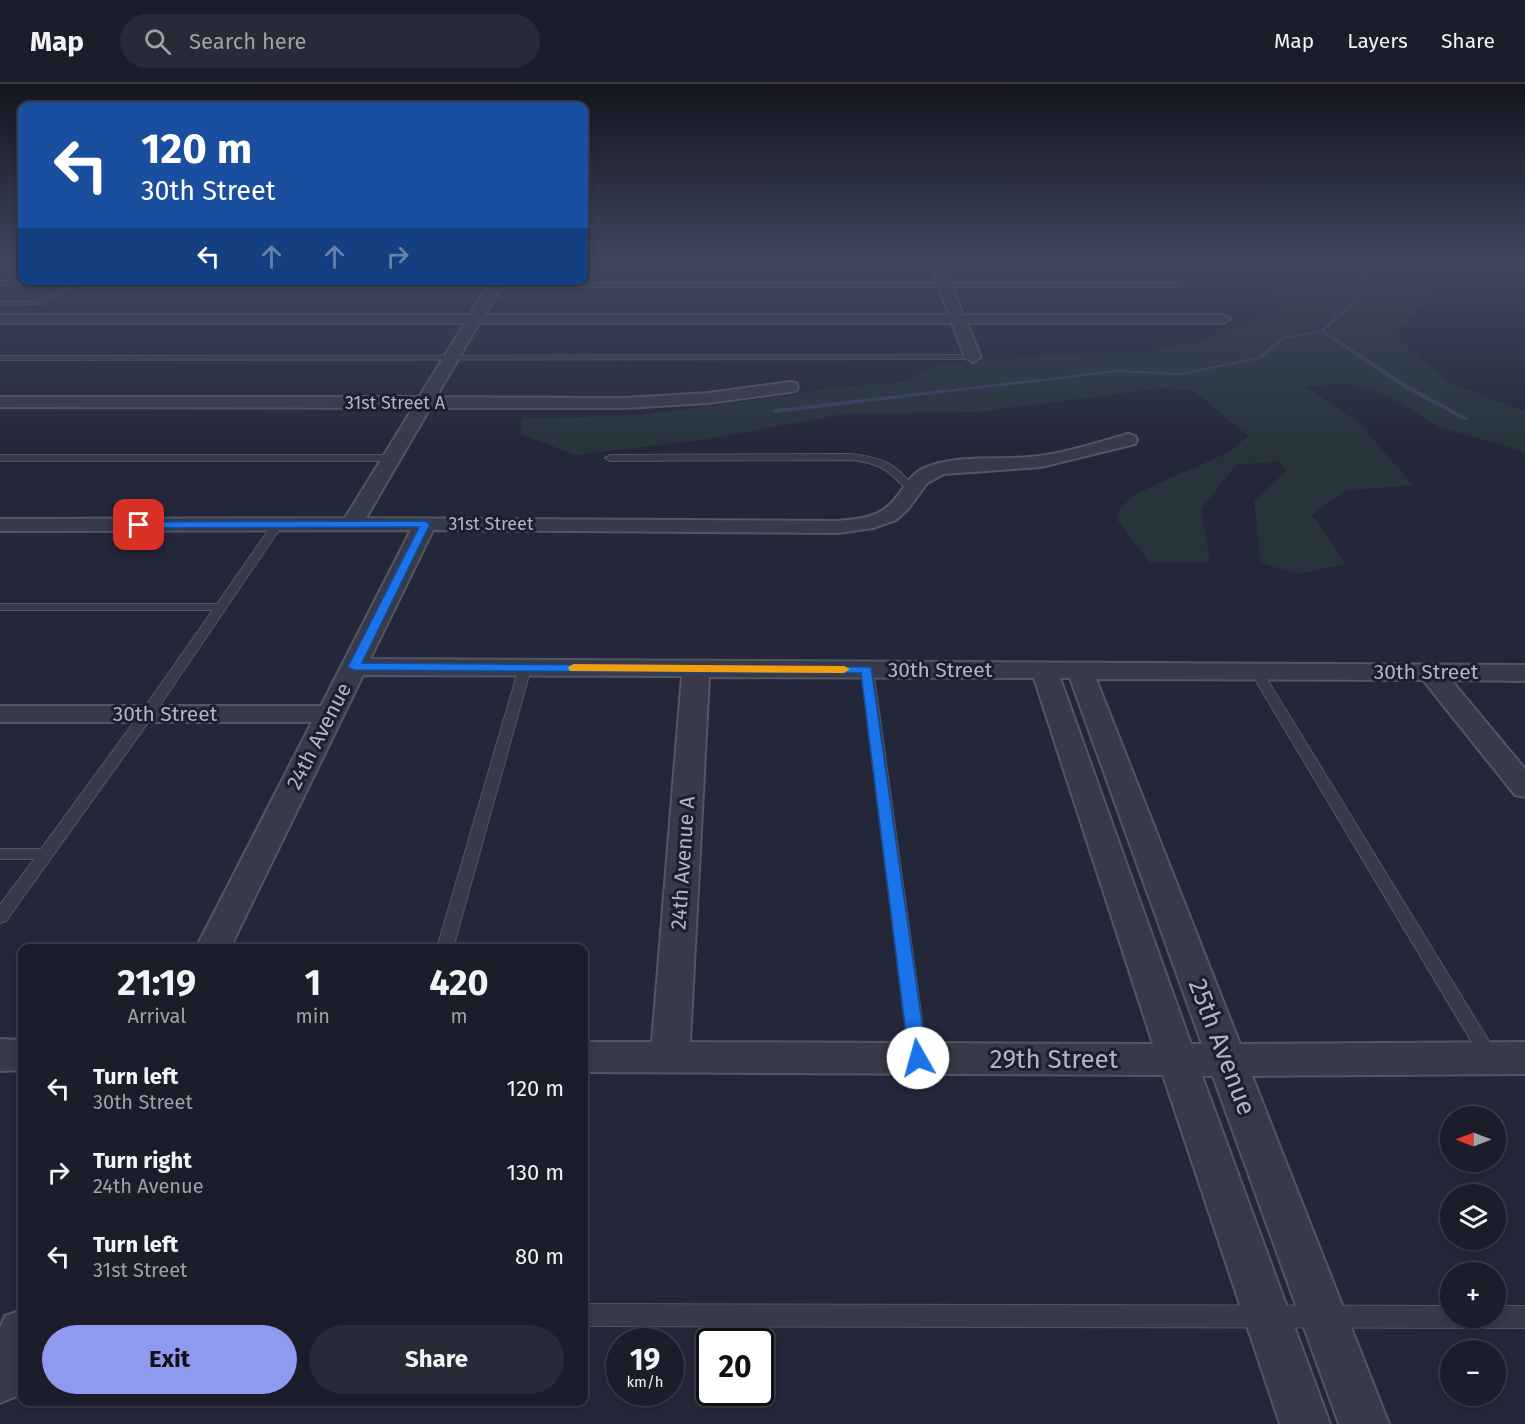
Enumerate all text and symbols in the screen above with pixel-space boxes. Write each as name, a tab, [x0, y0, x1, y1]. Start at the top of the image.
search box	[120, 14, 540, 68]
text: Map	[30, 25, 84, 58]
icon: search	[141, 25, 174, 58]
text: Search here	[189, 28, 307, 55]
text: Map	[1274, 28, 1314, 54]
text: Layers	[1347, 28, 1408, 54]
text: Share	[1441, 28, 1495, 54]
text: 120 m	[141, 124, 252, 174]
icon: left	[42, 126, 120, 204]
text: 30th Street	[141, 175, 276, 207]
icon: left	[192, 240, 225, 273]
icon: ahead	[255, 240, 288, 273]
icon: ahead	[318, 240, 351, 273]
icon: right	[381, 240, 414, 273]
street label: 31st Street A	[345, 392, 446, 414]
pin	[113, 499, 164, 550]
icon: arrive	[122, 508, 155, 541]
street label: 31st Street	[449, 513, 534, 535]
street label: 30th Street	[888, 657, 993, 683]
street label: 30th Street	[1374, 659, 1479, 685]
street label: 24th Avenue	[281, 678, 357, 794]
street label: 30th Street	[113, 701, 218, 727]
street label: 24th Avenue A	[665, 795, 701, 931]
text: 21:19	[117, 961, 196, 1005]
text: 1	[304, 961, 321, 1005]
text: 420	[429, 961, 489, 1005]
street label: 25th Avenue	[1182, 974, 1262, 1120]
text: Arrival	[127, 1004, 186, 1028]
text: min	[296, 1004, 330, 1028]
text: m	[450, 1004, 468, 1028]
position arrow	[886, 1026, 950, 1090]
street label: 29th Street	[990, 1044, 1119, 1075]
text: Turn left	[93, 1063, 178, 1090]
icon: left	[42, 1072, 75, 1105]
text: 120 m	[507, 1075, 564, 1102]
text: 30th Street	[93, 1090, 193, 1114]
north arrow	[1440, 1106, 1506, 1172]
map controls	[1440, 1106, 1506, 1406]
text: Turn right	[93, 1147, 192, 1174]
icon: right	[42, 1156, 75, 1189]
text: 130 m	[507, 1159, 564, 1186]
text: 24th Avenue	[93, 1174, 204, 1198]
button: layers	[1440, 1184, 1506, 1250]
text: Turn left	[93, 1231, 178, 1258]
icon: left	[42, 1240, 75, 1273]
text: 80 m	[515, 1243, 564, 1270]
text: 31st Street	[93, 1258, 187, 1282]
button: +	[1440, 1262, 1506, 1328]
button: Exit	[42, 1325, 297, 1394]
button: Share	[309, 1325, 564, 1394]
speed limit sign: 20	[696, 1328, 774, 1406]
button: −	[1440, 1340, 1506, 1406]
text: 19	[630, 1342, 660, 1378]
text: km/h	[626, 1373, 664, 1391]

